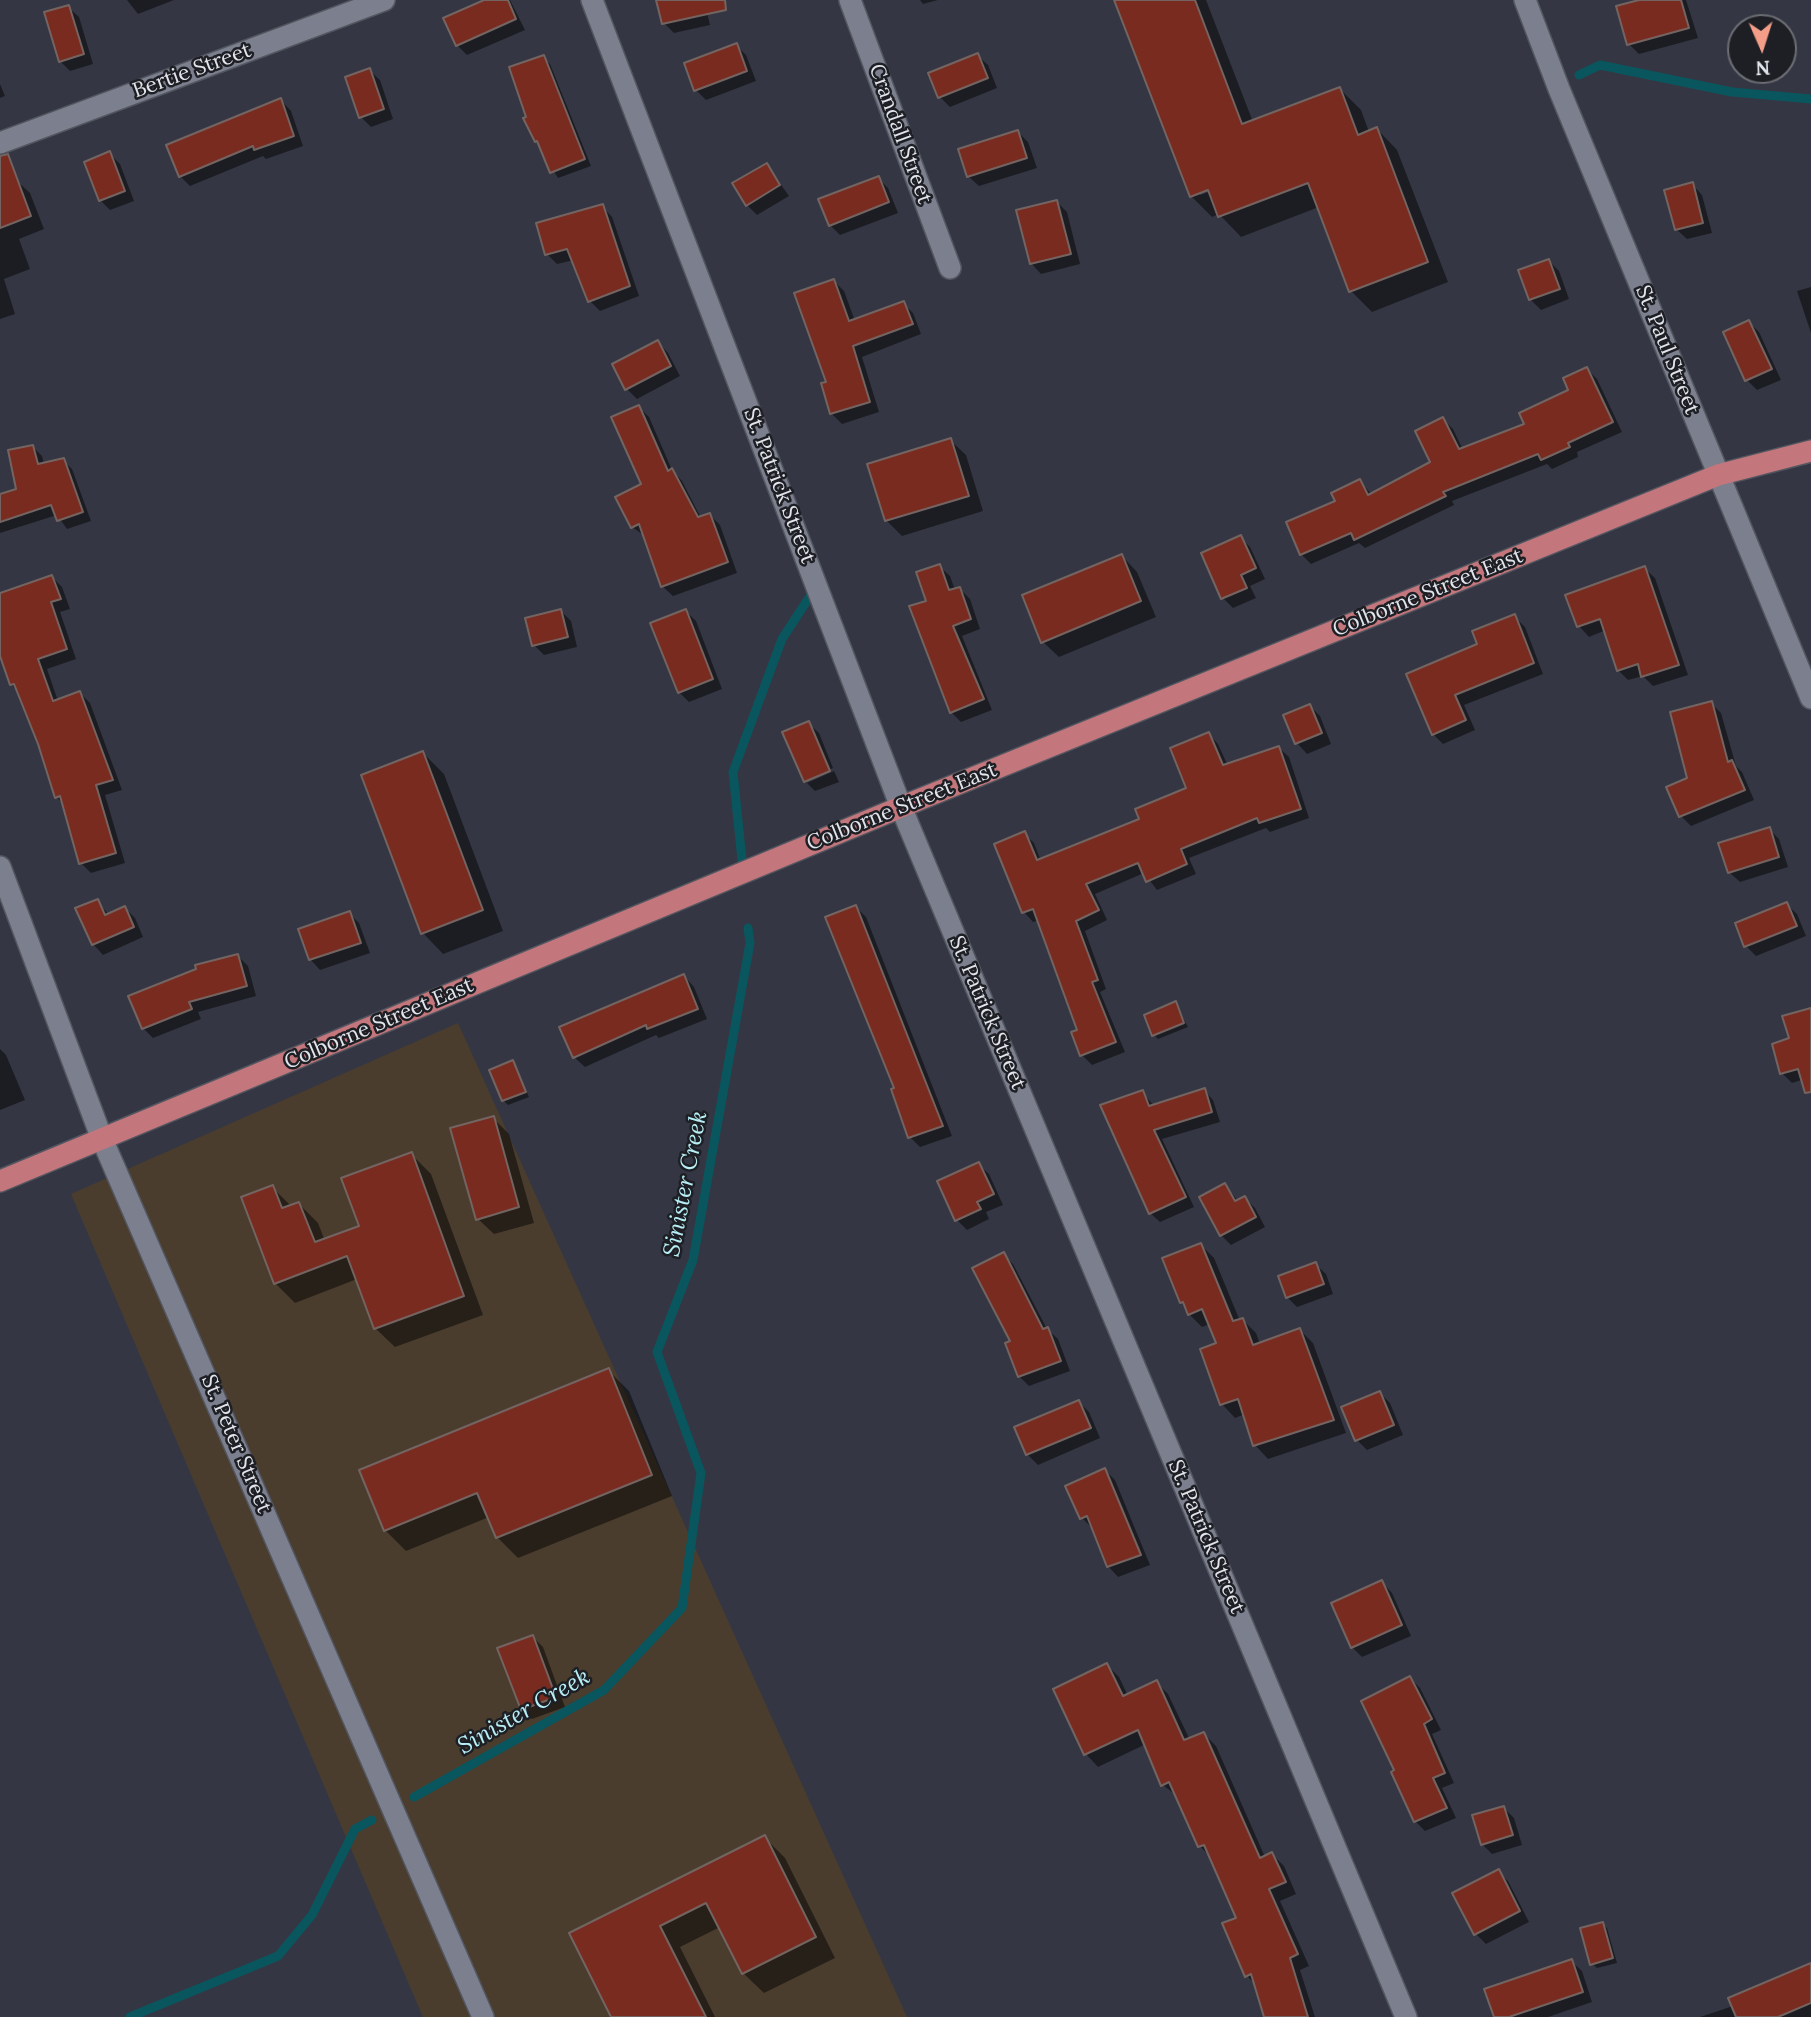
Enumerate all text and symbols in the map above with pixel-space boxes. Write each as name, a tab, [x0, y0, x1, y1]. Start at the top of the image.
north arrow	[1727, 14, 1797, 84]
street label: Bertie Street	[129, 38, 255, 104]
text: N	[1755, 56, 1771, 80]
street label: Crandall Street	[863, 61, 937, 207]
street label: St. Paul Street	[1630, 282, 1704, 418]
street label: St. Patrick Street	[738, 405, 820, 567]
street label: Colborne Street East	[1329, 543, 1527, 643]
street label: Colborne Street East	[803, 757, 1001, 857]
street label: St. Patrick Street	[943, 932, 1031, 1094]
street label: Colborne Street East	[281, 973, 477, 1075]
water label: Sinister Creek	[658, 1109, 714, 1259]
street label: St. Peter Street	[195, 1371, 277, 1517]
street label: St. Patrick Street	[1162, 1456, 1250, 1618]
water label: Sinister Creek	[453, 1663, 595, 1761]

